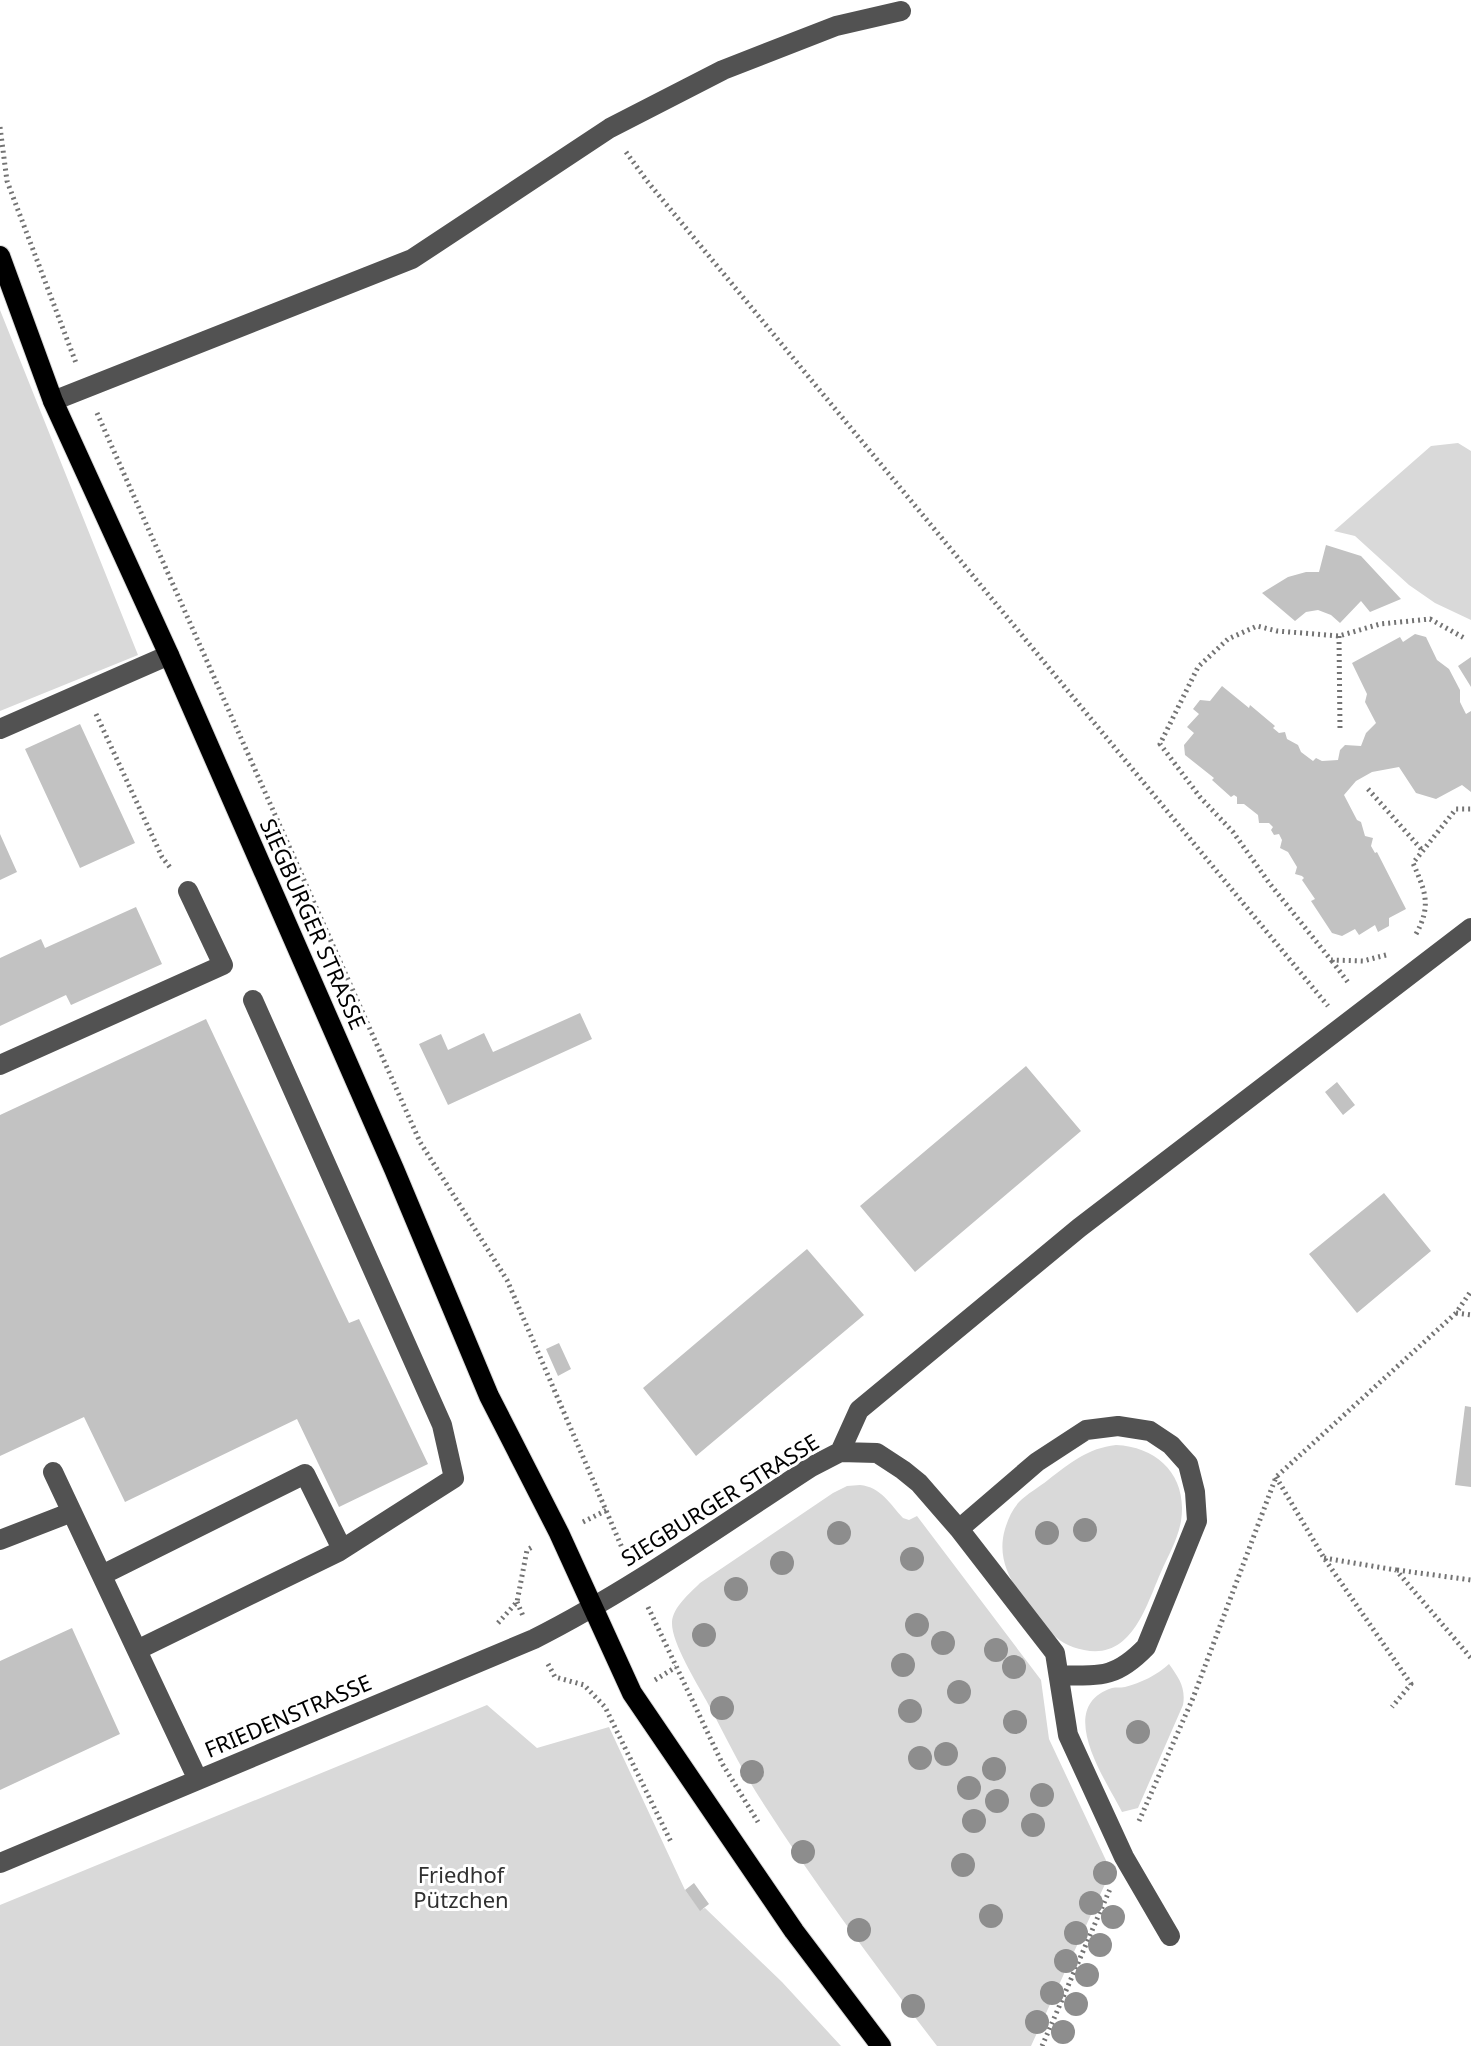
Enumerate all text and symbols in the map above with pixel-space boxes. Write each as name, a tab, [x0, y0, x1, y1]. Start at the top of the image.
street label: SIEGBURGER STRASSE	[254, 813, 374, 1034]
street label: SIEGBURGER STRASSE	[615, 1426, 824, 1572]
street label: FRIEDENSTRASSE	[200, 1666, 376, 1764]
park label: Friedhof Pützchen	[413, 1859, 509, 1914]

